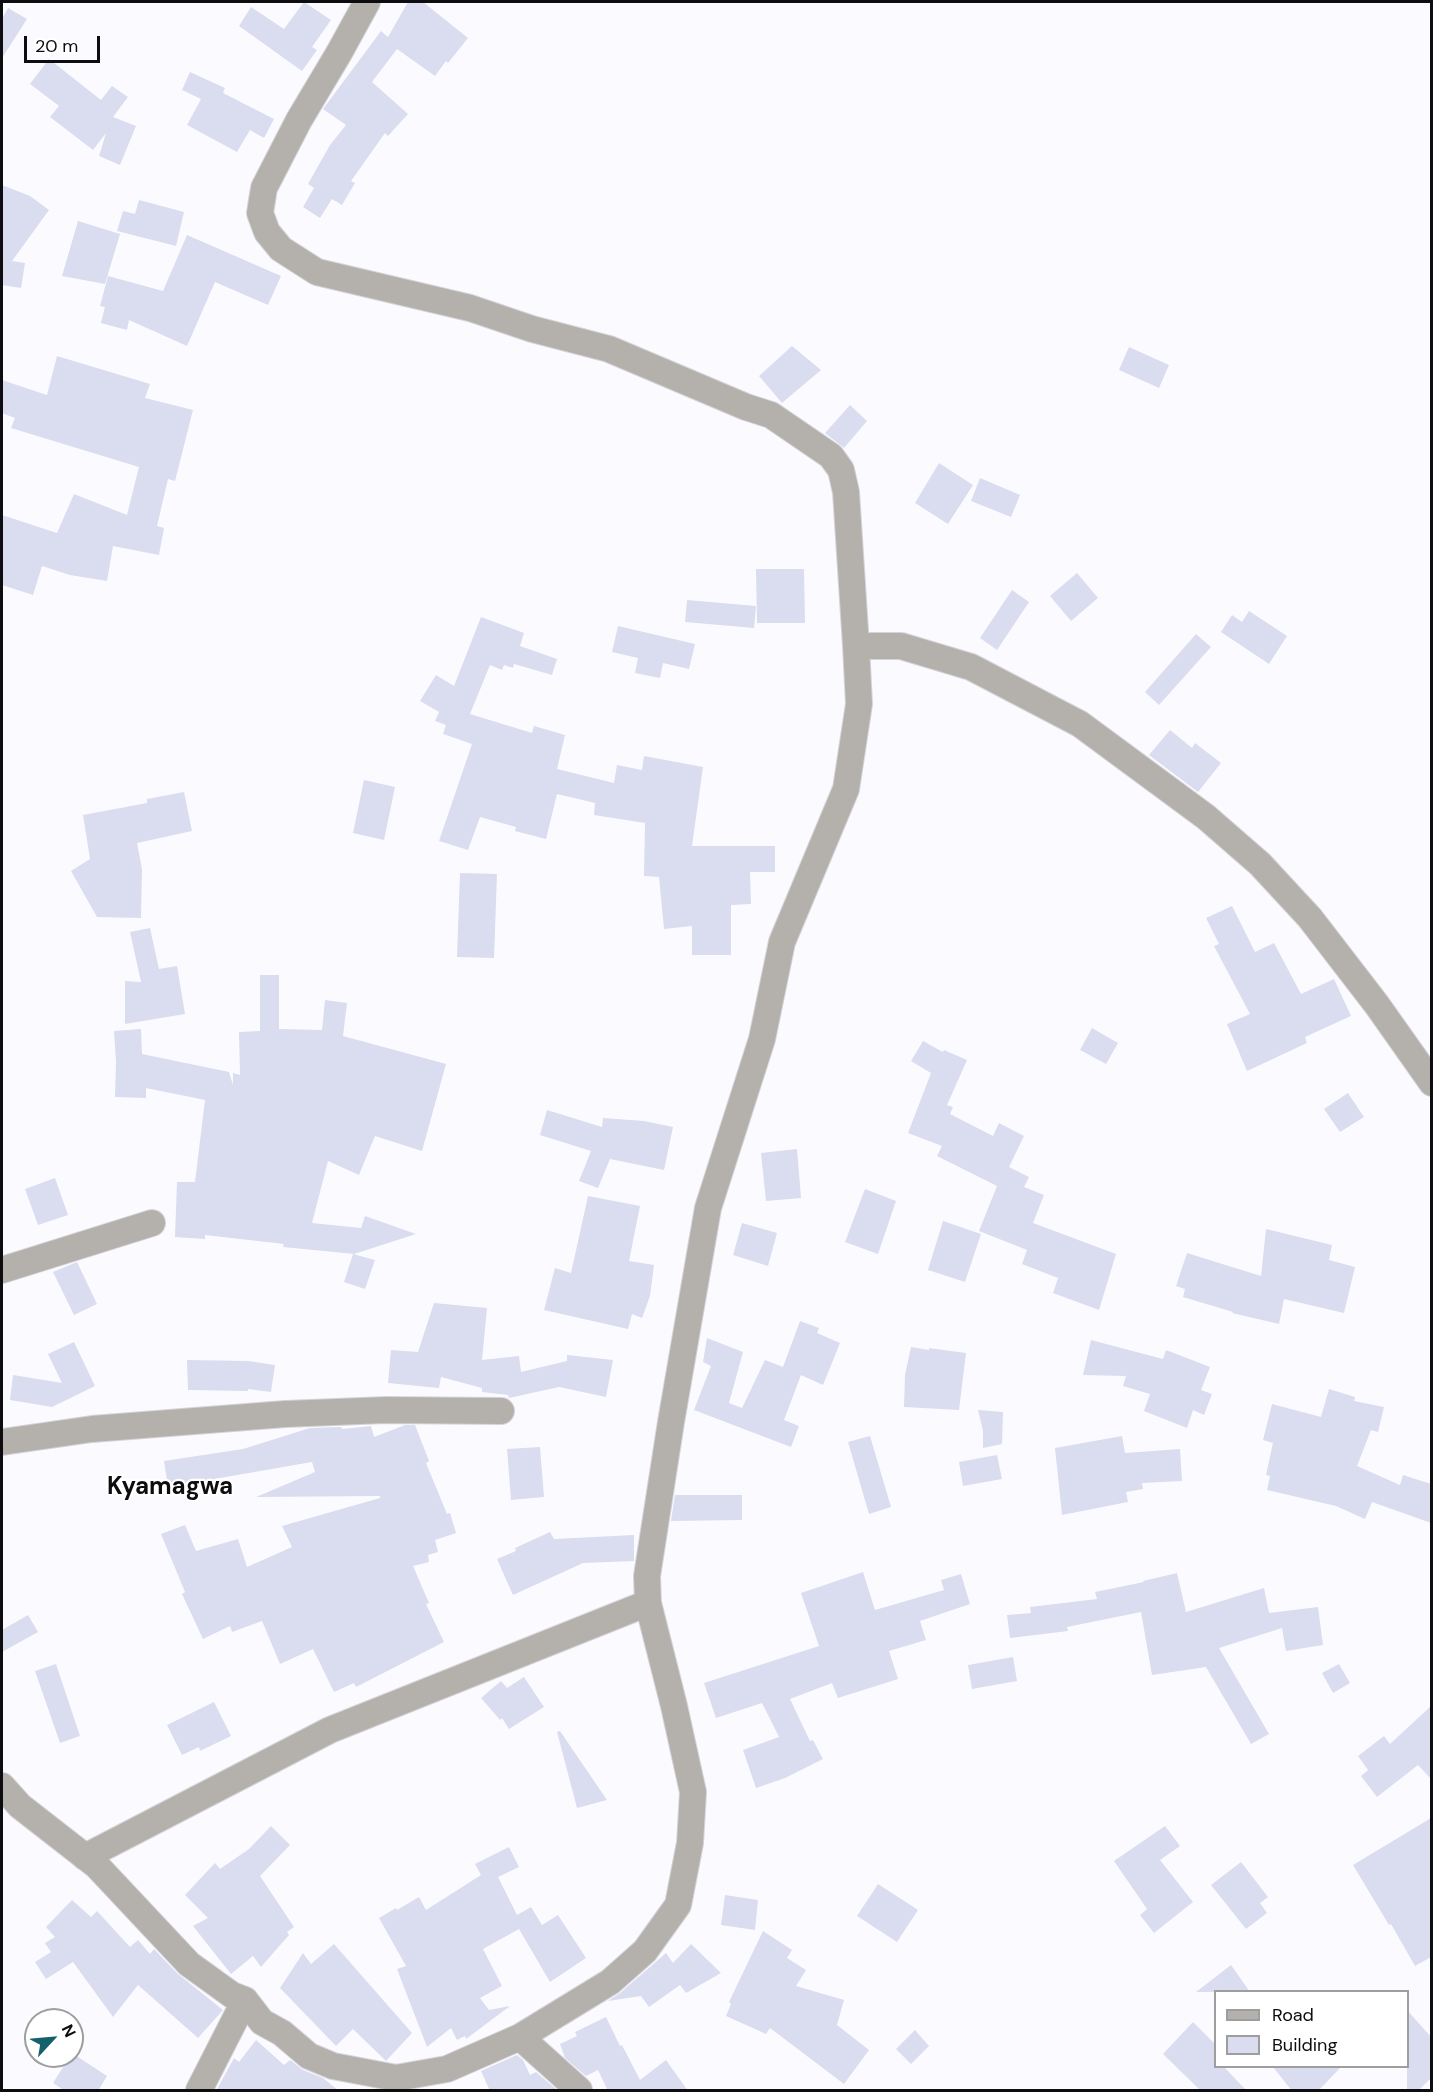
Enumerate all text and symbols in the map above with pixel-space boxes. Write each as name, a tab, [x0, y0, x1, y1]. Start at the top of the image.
scale bar	[27, 24, 104, 62]
text: 20 m	[35, 34, 78, 58]
district label: Kyamagwa	[107, 1474, 233, 1502]
legend	[1214, 1990, 1409, 2068]
text: Road	[1272, 2003, 1314, 2027]
north arrow	[24, 2008, 84, 2068]
text: N	[57, 2021, 81, 2041]
text: Building	[1272, 2033, 1337, 2057]

